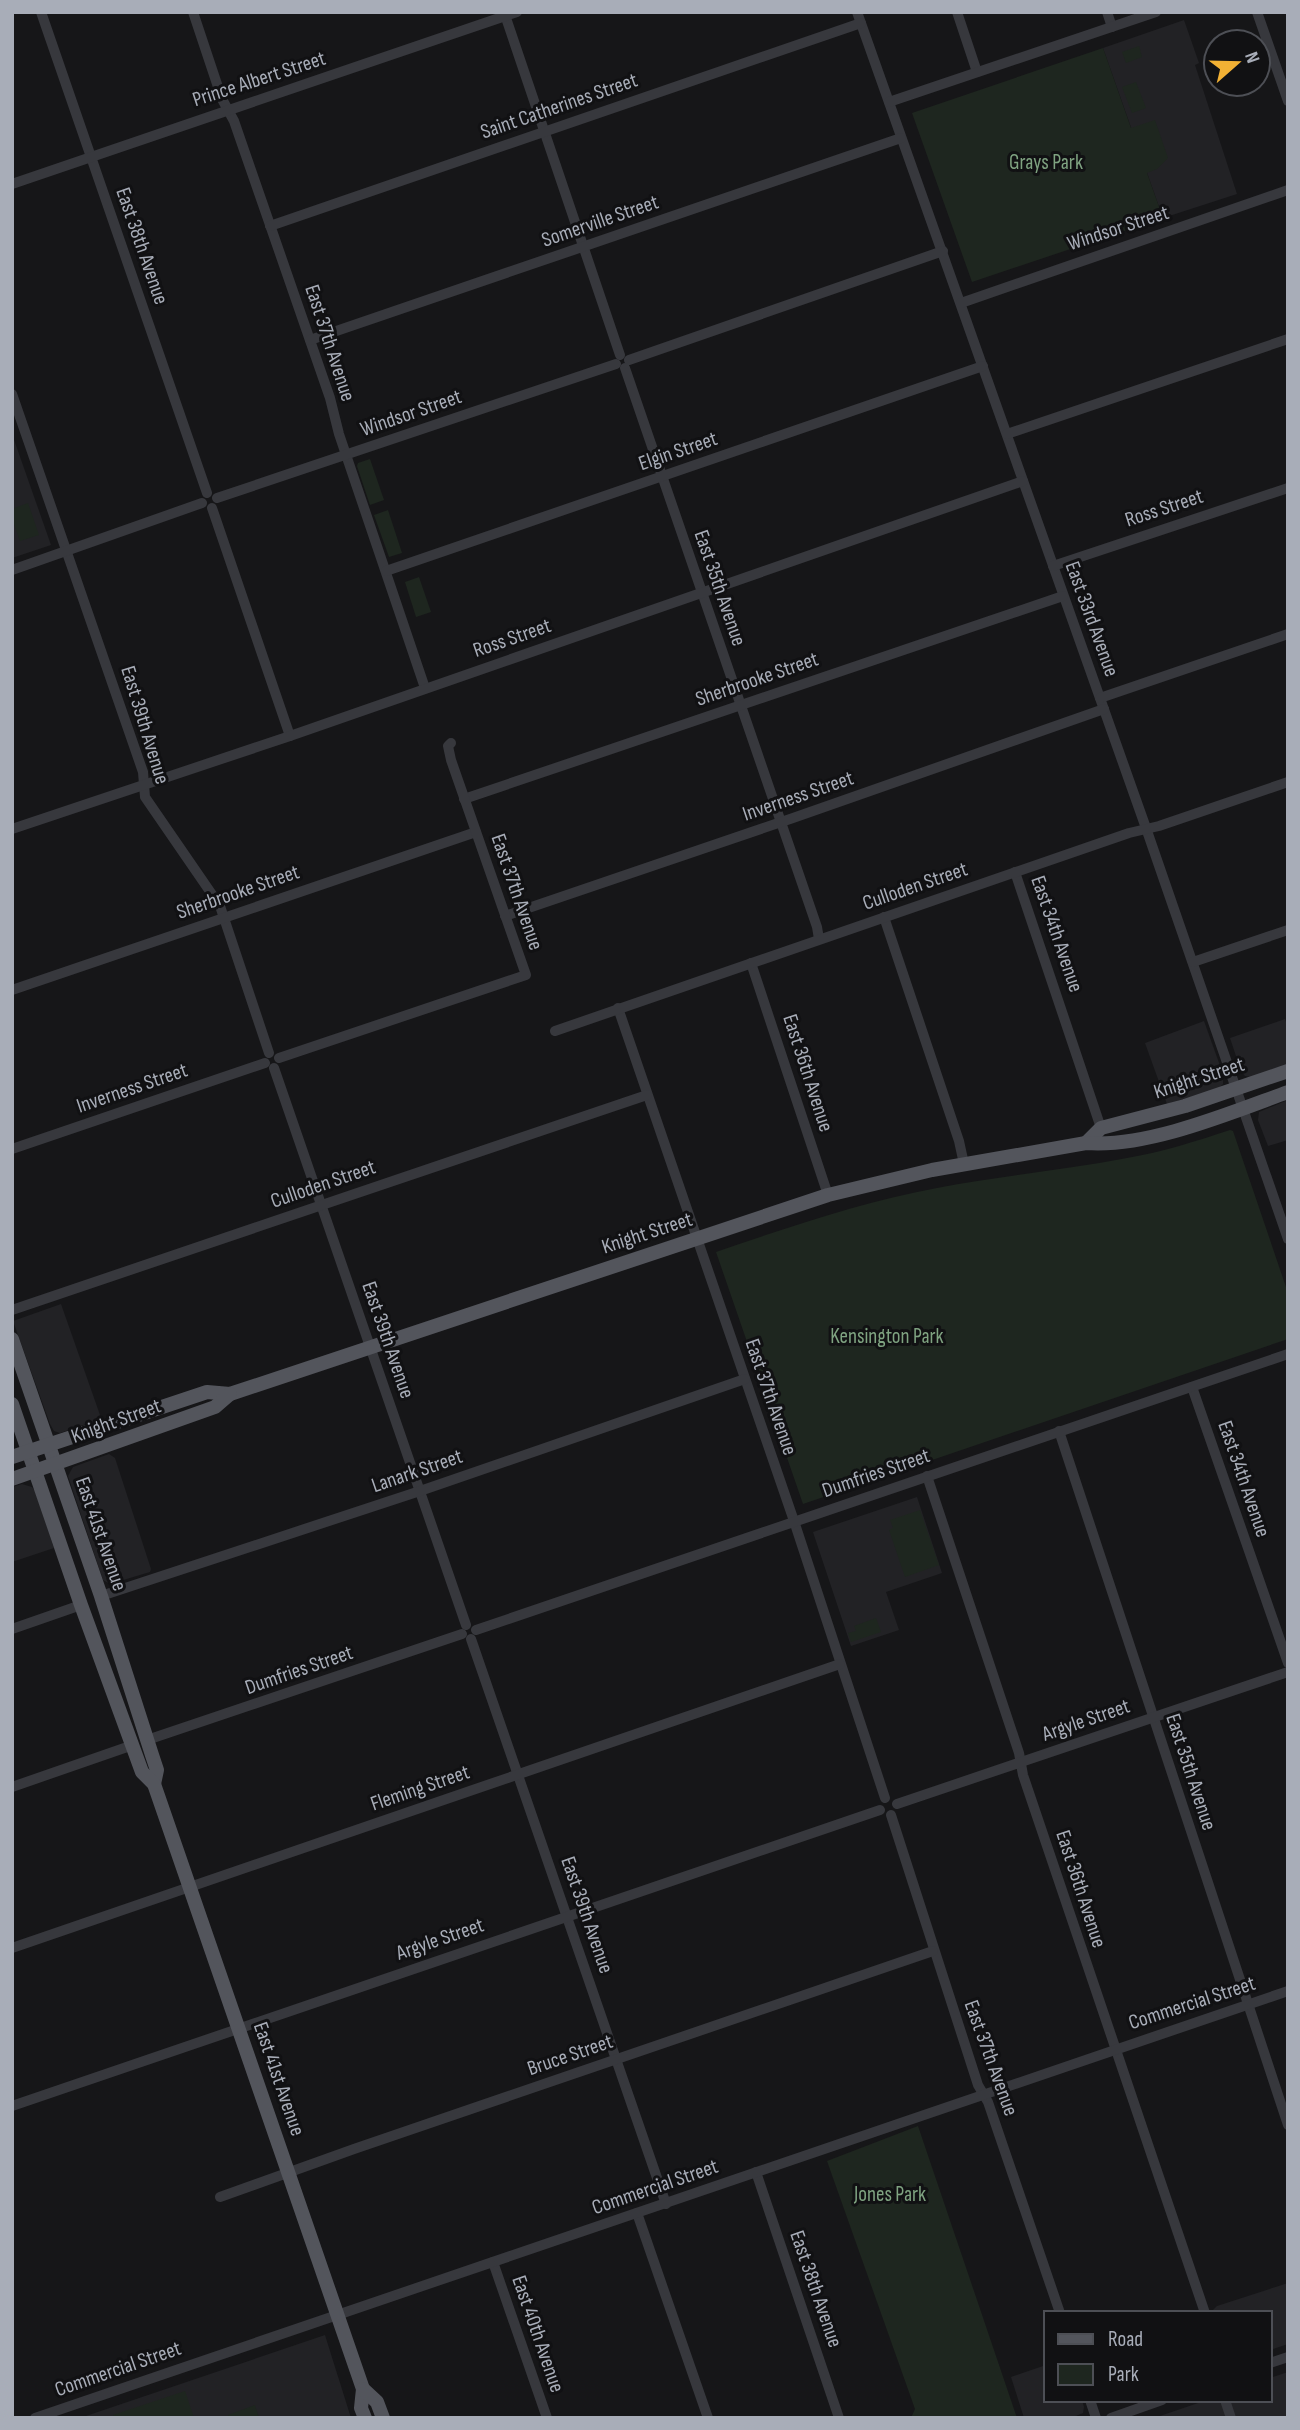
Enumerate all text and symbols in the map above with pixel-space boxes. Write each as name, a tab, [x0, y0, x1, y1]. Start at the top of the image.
north arrow	[1202, 28, 1272, 98]
street label: Prince Albert Street	[189, 46, 329, 112]
text: N	[1239, 49, 1264, 66]
street label: Saint Catherines Street	[477, 67, 641, 145]
park label: Grays Park	[1009, 150, 1083, 175]
street label: East 38th Avenue	[110, 184, 174, 308]
street label: Somerville Street	[538, 189, 662, 253]
street label: Windsor Street	[1064, 200, 1172, 256]
street label: East 37th Avenue	[299, 282, 361, 404]
street label: Windsor Street	[357, 384, 465, 442]
street label: Elgin Street	[635, 426, 721, 476]
street label: Ross Street	[1122, 484, 1206, 532]
street label: East 35th Avenue	[688, 527, 752, 649]
street label: East 33rd Avenue	[1060, 558, 1124, 680]
street label: Ross Street	[470, 613, 554, 663]
street label: Sherbrooke Street	[692, 646, 822, 712]
street label: East 39th Avenue	[115, 663, 175, 787]
street label: Inverness Street	[739, 765, 857, 827]
street label: East 37th Avenue	[485, 831, 549, 953]
street label: Culloden Street	[859, 856, 971, 916]
street label: Sherbrooke Street	[173, 859, 303, 925]
street label: East 34th Avenue	[1025, 873, 1089, 995]
street label: East 36th Avenue	[777, 1011, 839, 1135]
street label: Knight Street	[1151, 1052, 1247, 1104]
street label: Inverness Street	[73, 1057, 191, 1119]
street label: Culloden Street	[267, 1154, 379, 1214]
street label: Knight Street	[599, 1207, 695, 1259]
street label: East 39th Avenue	[356, 1278, 420, 1402]
park label: Kensington Park	[830, 1324, 944, 1349]
street label: East 37th Avenue	[739, 1336, 803, 1458]
street label: Knight Street	[68, 1393, 164, 1449]
street label: East 34th Avenue	[1212, 1418, 1276, 1540]
street label: Dumfries Street	[819, 1443, 933, 1503]
street label: Lanark Street	[368, 1444, 466, 1498]
street label: East 41st Avenue	[70, 1474, 132, 1594]
street label: Dumfries Street	[242, 1640, 356, 1700]
street label: Argyle Street	[1038, 1693, 1133, 1747]
street label: East 35th Avenue	[1160, 1711, 1222, 1833]
street label: Fleming Street	[367, 1759, 473, 1817]
street label: East 36th Avenue	[1050, 1827, 1112, 1951]
street label: East 39th Avenue	[555, 1853, 619, 1977]
street label: Argyle Street	[392, 1912, 487, 1966]
street label: Commercial Street	[1125, 1971, 1259, 2035]
street label: East 37th Avenue	[959, 1997, 1023, 2119]
street label: East 41st Avenue	[248, 2019, 310, 2139]
street label: Bruce Street	[524, 2029, 616, 2081]
street label: Commercial Street	[589, 2154, 721, 2220]
park label: Jones Park	[853, 2182, 926, 2207]
street label: East 38th Avenue	[784, 2227, 848, 2351]
street label: East 40th Avenue	[506, 2272, 570, 2396]
legend	[1044, 2311, 1272, 2402]
text: Road	[1108, 2327, 1143, 2352]
street label: Commercial Street	[52, 2336, 184, 2402]
text: Park	[1108, 2362, 1139, 2387]

